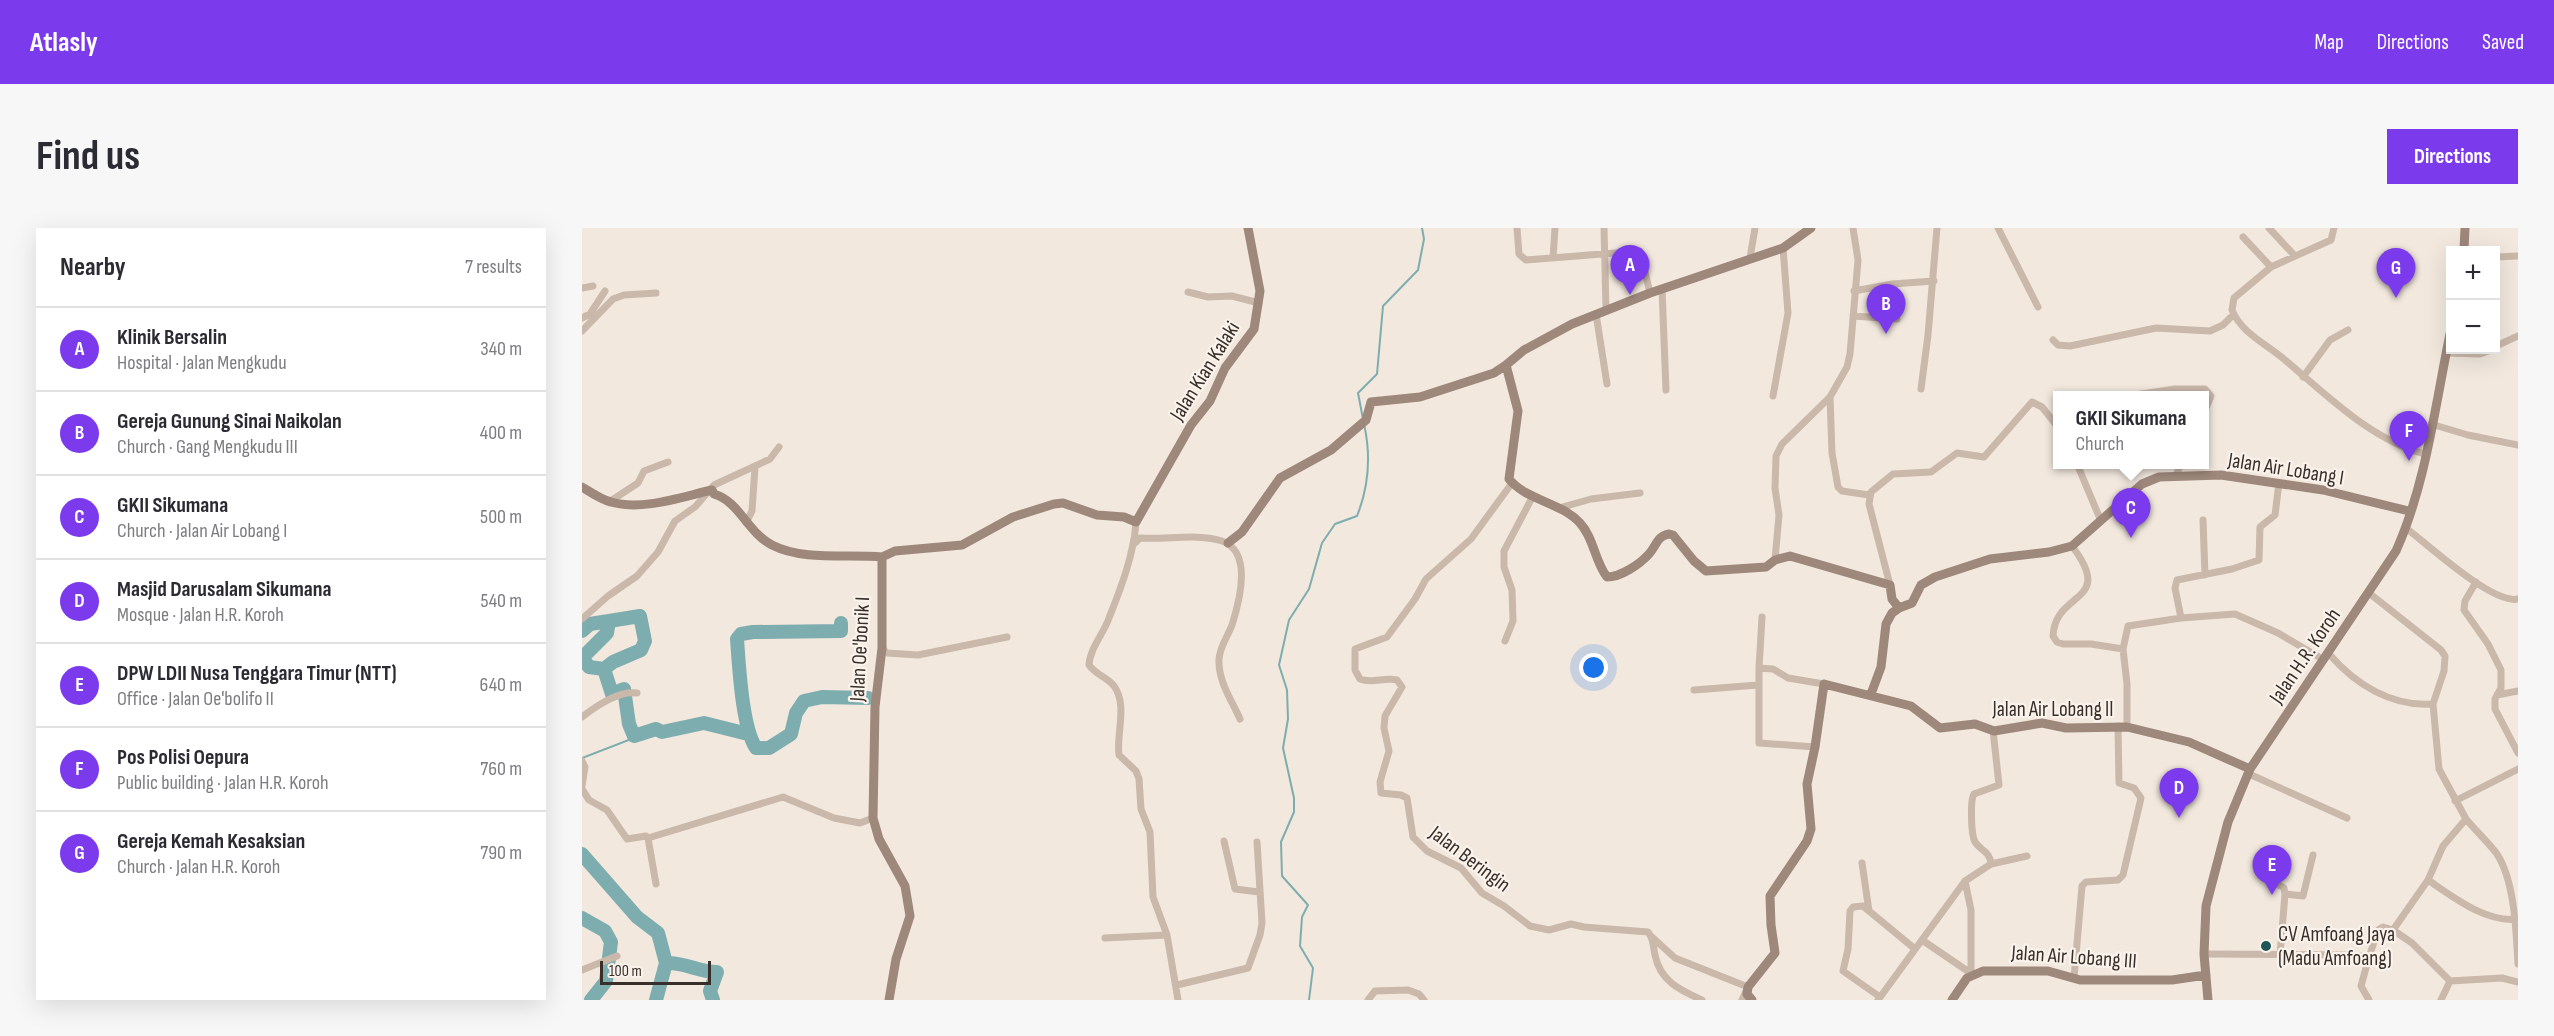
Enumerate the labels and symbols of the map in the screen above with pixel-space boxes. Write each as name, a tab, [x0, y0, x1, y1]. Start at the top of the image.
pin: A	[1610, 245, 1650, 295]
pin: G	[2376, 248, 2416, 298]
pin: B	[1866, 285, 1906, 334]
street label: Jalan Kian Kalaki	[1164, 317, 1245, 426]
pin: F	[2390, 412, 2428, 461]
street label: Jalan Air Lobang I	[2225, 447, 2346, 490]
pin: C	[2112, 488, 2150, 538]
street label: Jalan Oe'bonik I	[845, 596, 875, 703]
street label: Jalan H.R. Koroh	[2263, 604, 2346, 709]
your location	[1579, 653, 1608, 682]
street label: Jalan Air Lobang II	[1991, 697, 2114, 722]
pin: D	[2160, 768, 2198, 818]
street label: Jalan Beringin	[1424, 820, 1515, 897]
pin: E	[2252, 846, 2292, 895]
place label: CV Amfoang Jaya (Madu Amfoang)	[2278, 922, 2395, 971]
marker: CV Amfoang Jaya (Madu Amfoang)	[2259, 939, 2273, 953]
street label: Jalan Air Lobang III	[2010, 940, 2137, 974]
scale bar	[600, 958, 711, 986]

